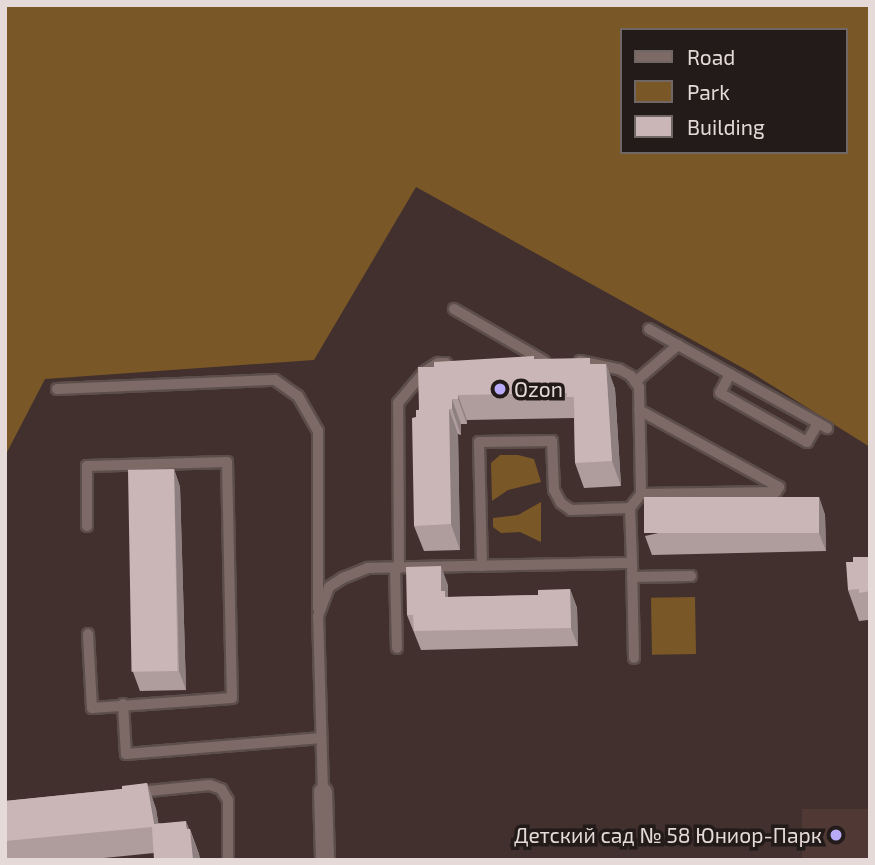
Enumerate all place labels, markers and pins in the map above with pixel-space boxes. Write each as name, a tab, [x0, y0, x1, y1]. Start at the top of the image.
place label: Ozon	[514, 376, 563, 402]
marker: Ozon	[492, 381, 508, 397]
place label: Детский сад № 58 Юниор-Парк	[514, 822, 822, 848]
marker: Детский сад № 58 Юниор-Парк	[828, 827, 844, 843]

